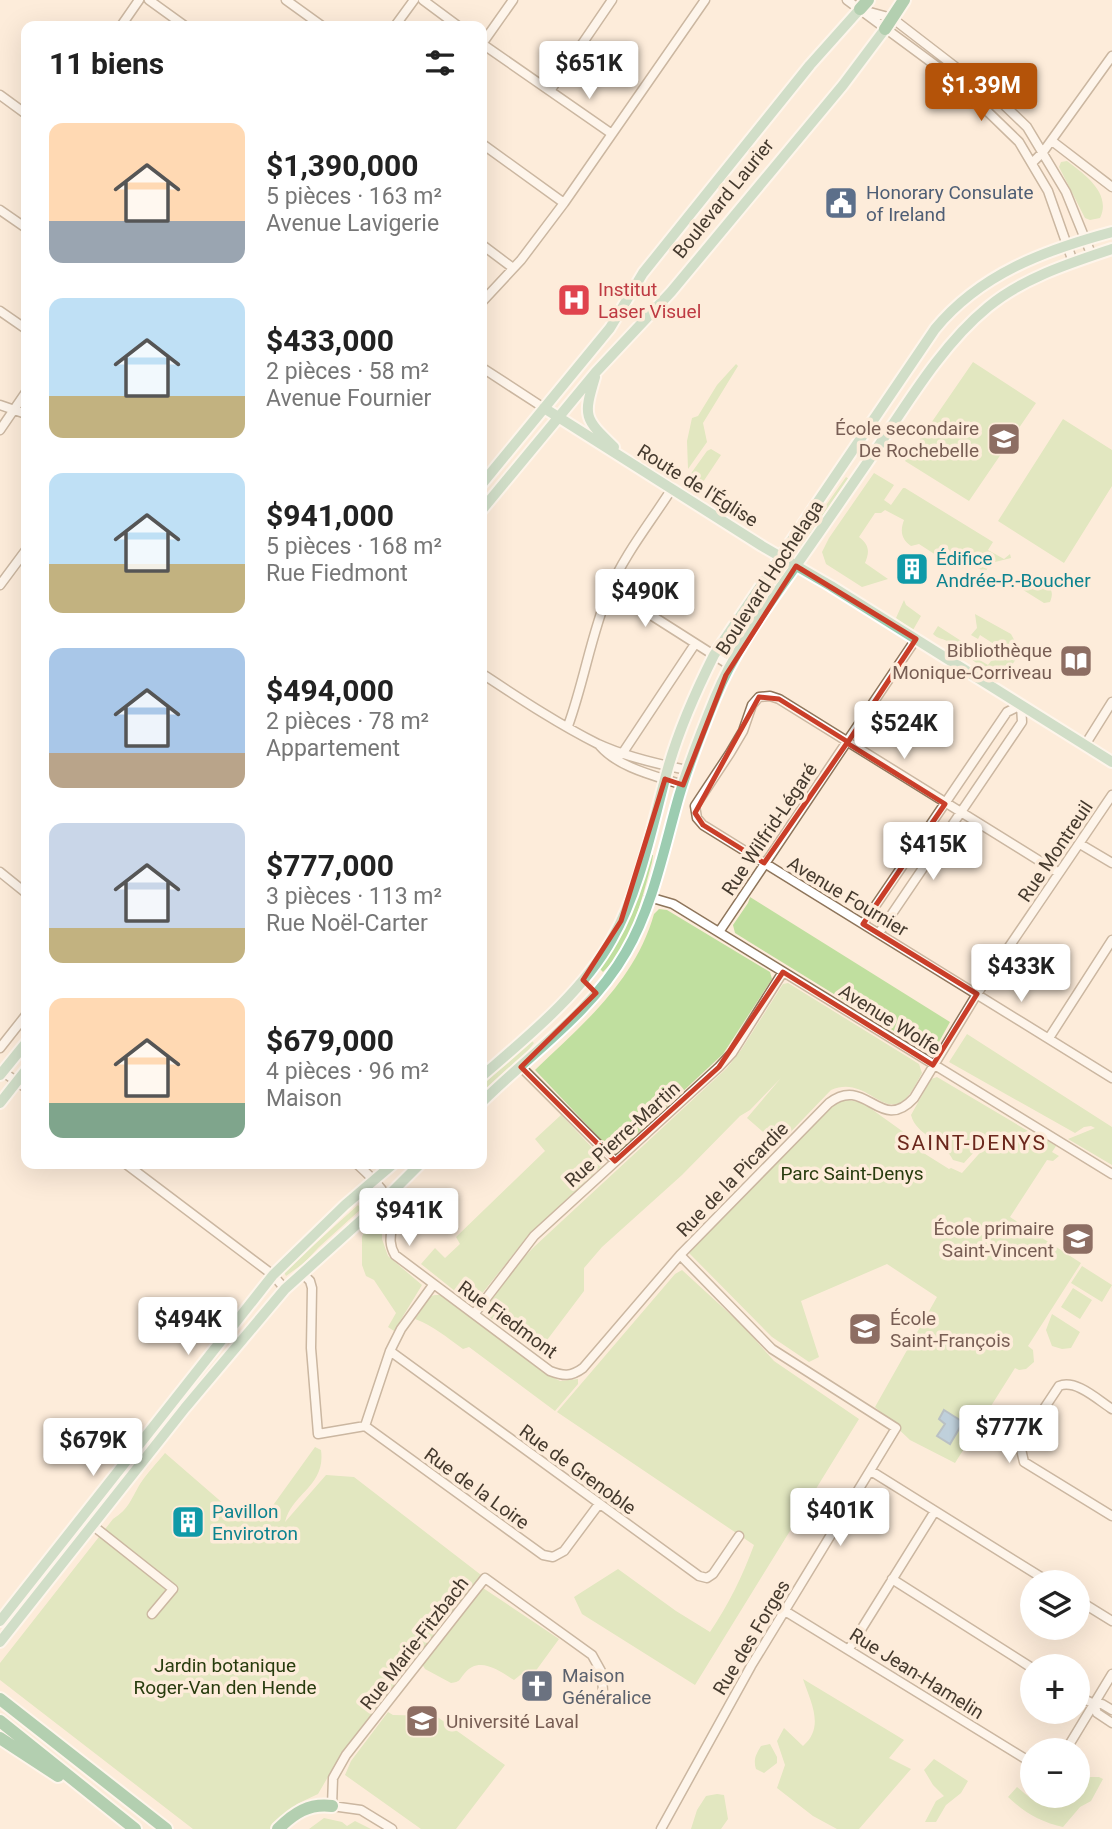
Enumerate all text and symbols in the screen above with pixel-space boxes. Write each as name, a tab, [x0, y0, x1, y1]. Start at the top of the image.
pin: $651K	[540, 42, 638, 101]
icon: filters	[421, 44, 459, 82]
text: 11 biens	[49, 46, 164, 81]
text: $651K	[555, 50, 623, 77]
pin: $1.39M	[924, 64, 1038, 123]
text: $1.39M	[941, 72, 1021, 99]
street label: Boulevard Laurier	[668, 133, 779, 263]
text: $1,390,000	[266, 148, 418, 183]
icon: home	[105, 151, 189, 235]
place label: Honorary Consulate of Ireland	[866, 181, 1034, 226]
text: 5 pièces · 163 m²	[266, 183, 442, 210]
public building icon: Honorary Consulate of Ireland	[822, 184, 860, 222]
text: Avenue Lavigerie	[266, 210, 439, 237]
place label: Institut Laser Visuel	[598, 278, 701, 323]
hospital icon: Institut Laser Visuel	[555, 281, 593, 319]
text: $433,000	[266, 323, 394, 358]
icon: home	[105, 326, 189, 410]
text: 2 pièces · 58 m²	[266, 358, 429, 385]
text: Avenue Fournier	[266, 385, 431, 412]
place label: École secondaire De Rochebelle	[835, 417, 979, 462]
school or university icon: École secondaire De Rochebelle	[985, 420, 1023, 458]
street label: Route de l'Église	[633, 439, 762, 532]
street label: Boulevard Hochelaga	[711, 496, 828, 659]
text: $941,000	[266, 498, 394, 533]
icon: home	[105, 501, 189, 585]
text: 5 pièces · 168 m²	[266, 533, 442, 560]
place label: Édifice Andrée-P.-Boucher	[936, 547, 1091, 592]
building icon: Édifice Andrée-P.-Boucher	[893, 550, 931, 588]
text: Rue Fiedmont	[266, 560, 408, 587]
pin: $490K	[596, 570, 694, 629]
text: $490K	[611, 578, 679, 605]
place label: Bibliothèque Monique-Corriveau	[892, 639, 1052, 684]
library icon: Bibliothèque Monique-Corriveau	[1057, 642, 1095, 680]
text: $494,000	[266, 673, 394, 708]
icon: home	[105, 676, 189, 760]
pin: $524K	[855, 702, 953, 761]
text: 2 pièces · 78 m²	[266, 708, 429, 735]
text: $524K	[870, 710, 938, 737]
text: Appartement	[266, 735, 400, 762]
street label: Rue Wilfrid-Légaré	[717, 759, 822, 900]
street label: Rue Montreuil	[1013, 796, 1098, 906]
pin: $415K	[884, 822, 982, 882]
text: $415K	[899, 831, 967, 858]
text: $777,000	[266, 848, 394, 883]
icon: home	[105, 851, 189, 935]
street label: Avenue Fournier	[783, 851, 913, 942]
text: 3 pièces · 113 m²	[266, 883, 442, 910]
text: Rue Noël-Carter	[266, 910, 428, 937]
pin: $433K	[972, 944, 1070, 1004]
text: $433K	[987, 953, 1055, 980]
street label: Avenue Wolfe	[835, 979, 945, 1060]
text: $679,000	[266, 1023, 394, 1058]
icon: home	[105, 1026, 189, 1110]
text: 4 pièces · 96 m²	[266, 1058, 429, 1085]
street label: Rue Pierre-Martin	[560, 1077, 685, 1192]
text: Maison	[266, 1085, 342, 1112]
street label: Rue de la Picardie	[672, 1117, 793, 1242]
district label: SAINT-DENYS	[897, 1131, 1047, 1155]
park label: Parc Saint-Denys	[780, 1162, 924, 1185]
pin: $941K	[360, 1188, 458, 1248]
text: $941K	[375, 1197, 443, 1224]
place label: École primaire Saint-Vincent	[934, 1217, 1054, 1262]
school or university icon: École primaire Saint-Vincent	[1059, 1220, 1097, 1258]
street label: Rue Fiedmont	[454, 1276, 562, 1363]
pin: $494K	[139, 1298, 237, 1357]
text: $494K	[154, 1306, 222, 1333]
place label: École Saint-François	[890, 1307, 1011, 1352]
school or university icon: École Saint-François	[846, 1310, 884, 1348]
pin: $777K	[960, 1406, 1058, 1465]
text: $777K	[975, 1414, 1043, 1441]
pin: $679K	[44, 1418, 142, 1478]
street label: Rue de Grenoble	[515, 1419, 640, 1519]
text: $679K	[59, 1427, 127, 1454]
street label: Rue de la Loire	[420, 1443, 534, 1534]
pin: $401K	[791, 1488, 889, 1548]
text: $401K	[806, 1497, 874, 1524]
place label: Pavillon Envirotron	[212, 1500, 298, 1545]
building icon: Pavillon Envirotron	[169, 1503, 207, 1541]
map controls	[1020, 1570, 1090, 1808]
button: layers	[1020, 1570, 1090, 1640]
street label: Rue Marie-Fitzbach	[355, 1572, 473, 1714]
street label: Rue des Forges	[708, 1576, 795, 1699]
street label: Rue Jean-Hamelin	[845, 1623, 988, 1724]
park label: Jardin botanique Roger-Van den Hende	[133, 1654, 317, 1699]
button: +	[1020, 1654, 1090, 1724]
place label: Maison Généralice	[562, 1664, 651, 1709]
church icon: Maison Généralice	[518, 1667, 556, 1705]
school or university icon: Université Laval	[403, 1702, 441, 1740]
place label: Université Laval	[446, 1710, 579, 1733]
button: −	[1020, 1738, 1090, 1808]

